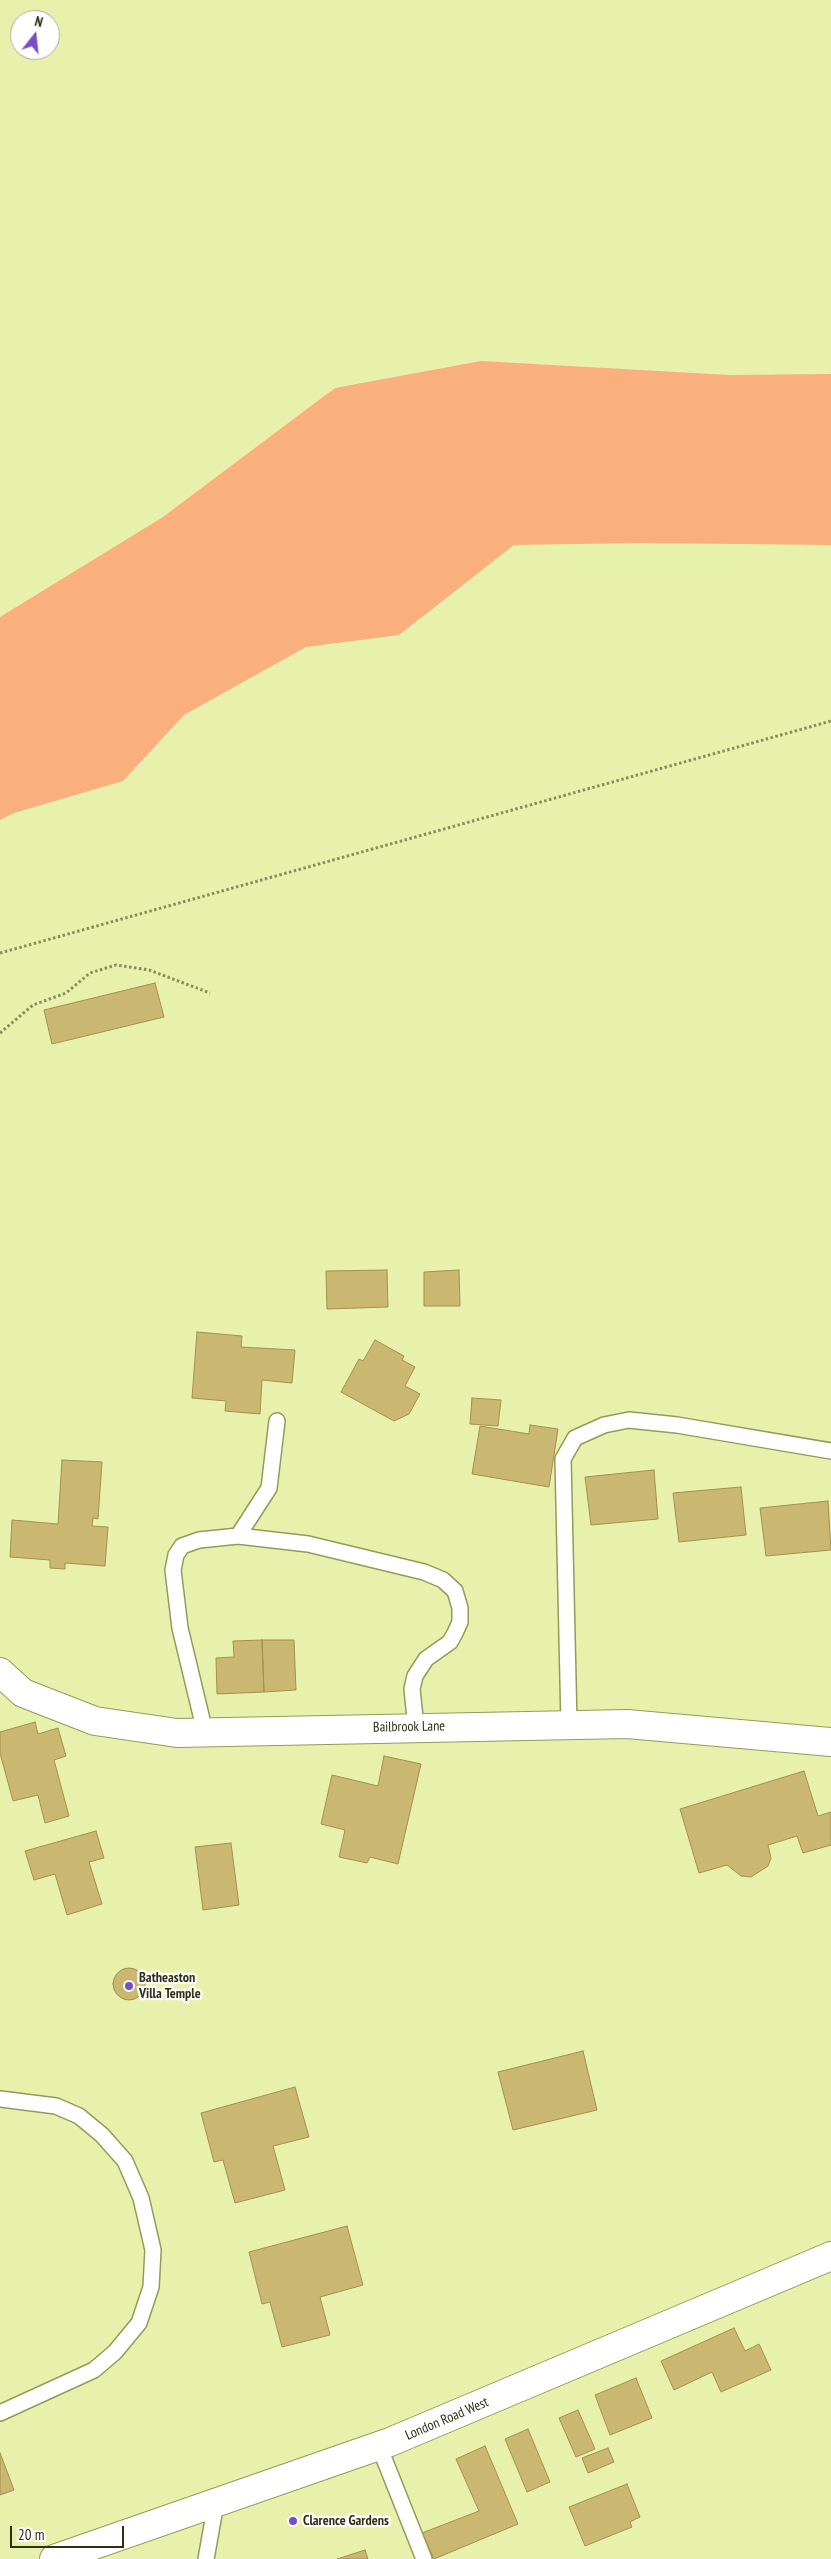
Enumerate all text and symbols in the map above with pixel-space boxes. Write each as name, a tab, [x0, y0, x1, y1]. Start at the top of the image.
north arrow	[10, 10, 60, 60]
text: N	[33, 12, 45, 31]
street label: Bailbrook Lane	[373, 1718, 445, 1736]
place label: Batheaston Villa Temple	[139, 1970, 201, 2002]
marker: Batheaston Villa Temple	[123, 1980, 135, 1992]
street label: London Road West	[403, 2394, 491, 2444]
place label: Clarence Gardens	[303, 2513, 389, 2529]
marker: Clarence Gardens	[287, 2515, 299, 2527]
scale bar	[12, 2516, 126, 2548]
text: 20 m	[18, 2525, 44, 2544]

